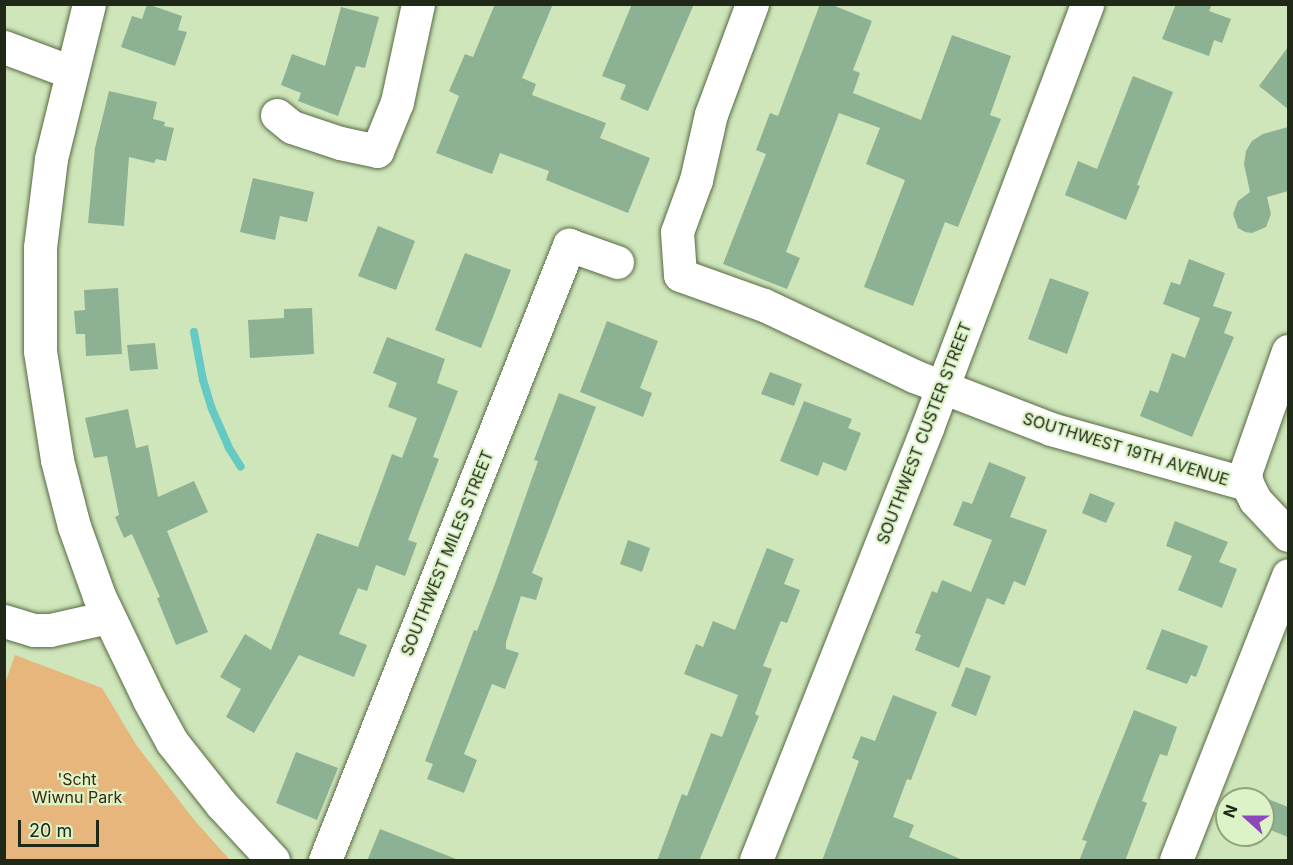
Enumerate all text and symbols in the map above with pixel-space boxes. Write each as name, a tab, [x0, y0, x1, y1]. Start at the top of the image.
street label: SOUTHWEST CUSTER STREET	[873, 319, 975, 547]
street label: SOUTHWEST 19TH AVENUE	[1021, 408, 1231, 490]
street label: SOUTHWEST MILES STREET	[397, 448, 497, 658]
park label: 'Scht Wiwnu Park	[32, 769, 122, 807]
north arrow	[1215, 787, 1275, 847]
text: N	[1219, 802, 1242, 821]
scale bar	[21, 808, 102, 846]
text: 20 m	[29, 820, 72, 841]

